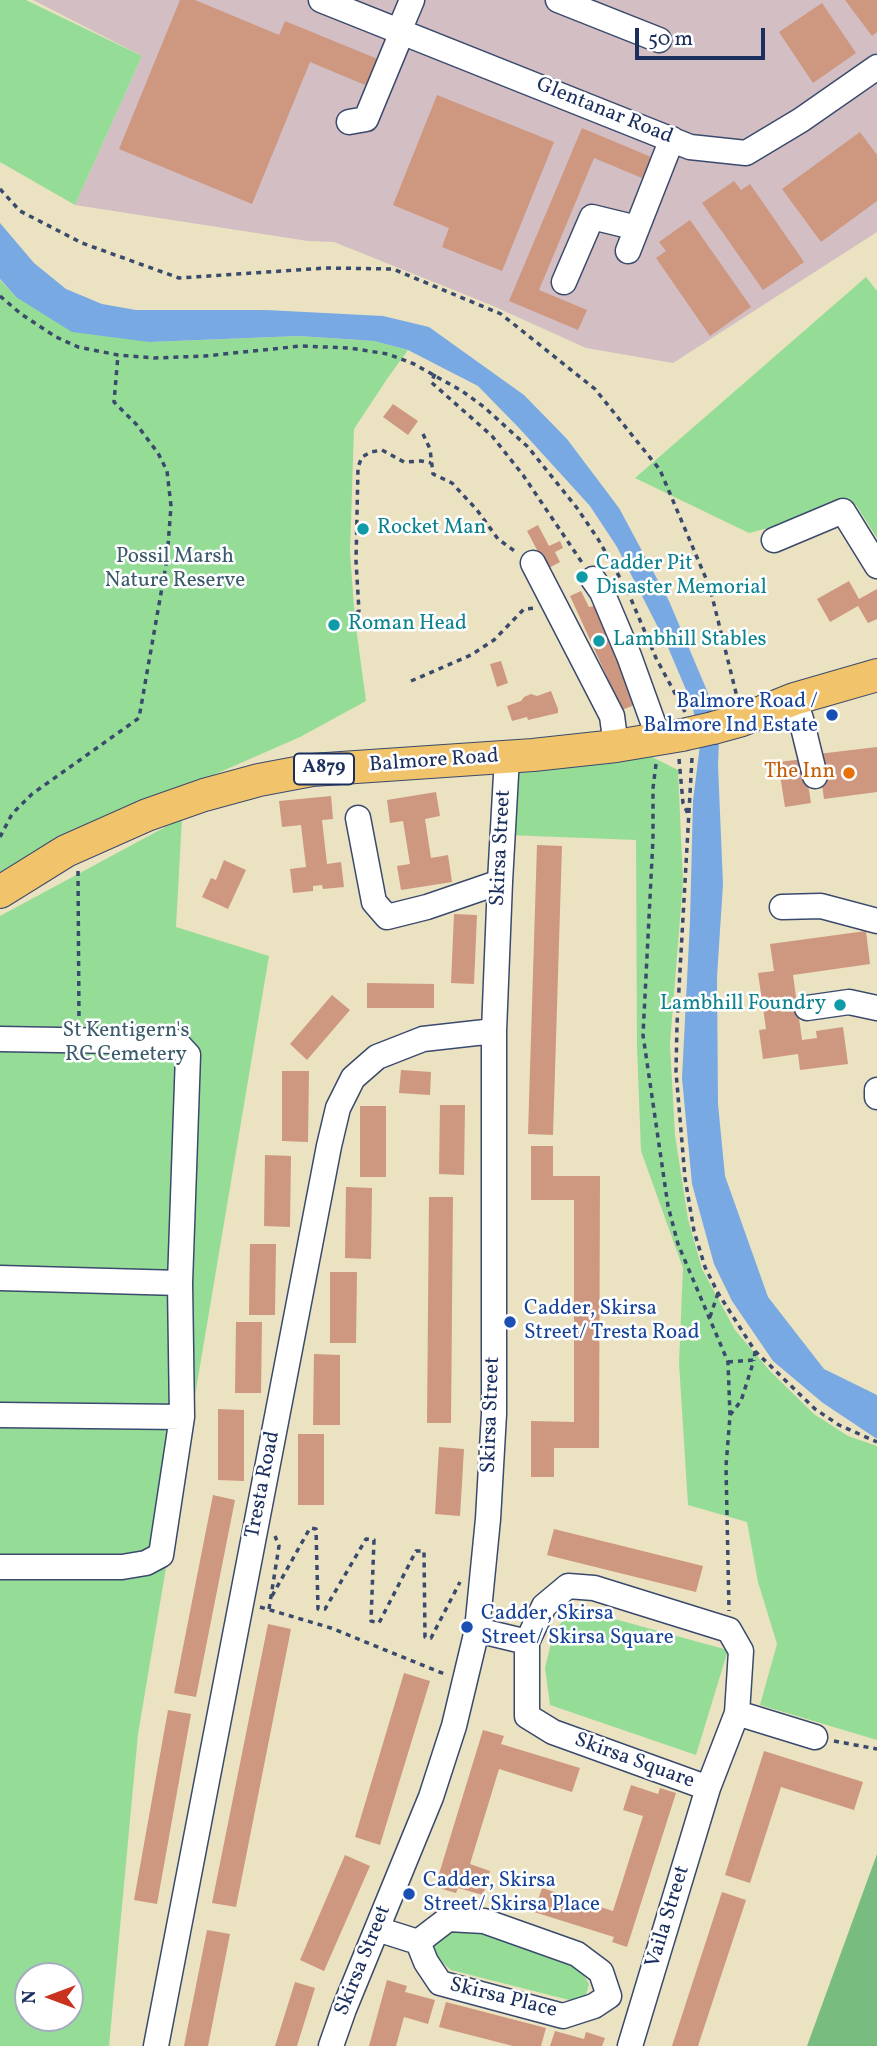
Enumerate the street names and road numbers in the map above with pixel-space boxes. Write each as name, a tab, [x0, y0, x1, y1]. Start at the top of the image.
street label: Glentanar Road	[532, 73, 676, 151]
street label: Balmore Road	[368, 745, 500, 779]
road number: A879	[294, 754, 354, 784]
street label: Skirsa Street	[486, 789, 518, 907]
street label: Skirsa Street	[477, 1356, 507, 1474]
street label: Tresta Road	[241, 1429, 287, 1541]
street label: Skirsa Square	[571, 1729, 697, 1795]
street label: Vaila Street	[642, 1863, 696, 1971]
street label: Skirsa Street	[330, 1902, 398, 2020]
street label: Skirsa Place	[447, 1973, 559, 2025]

